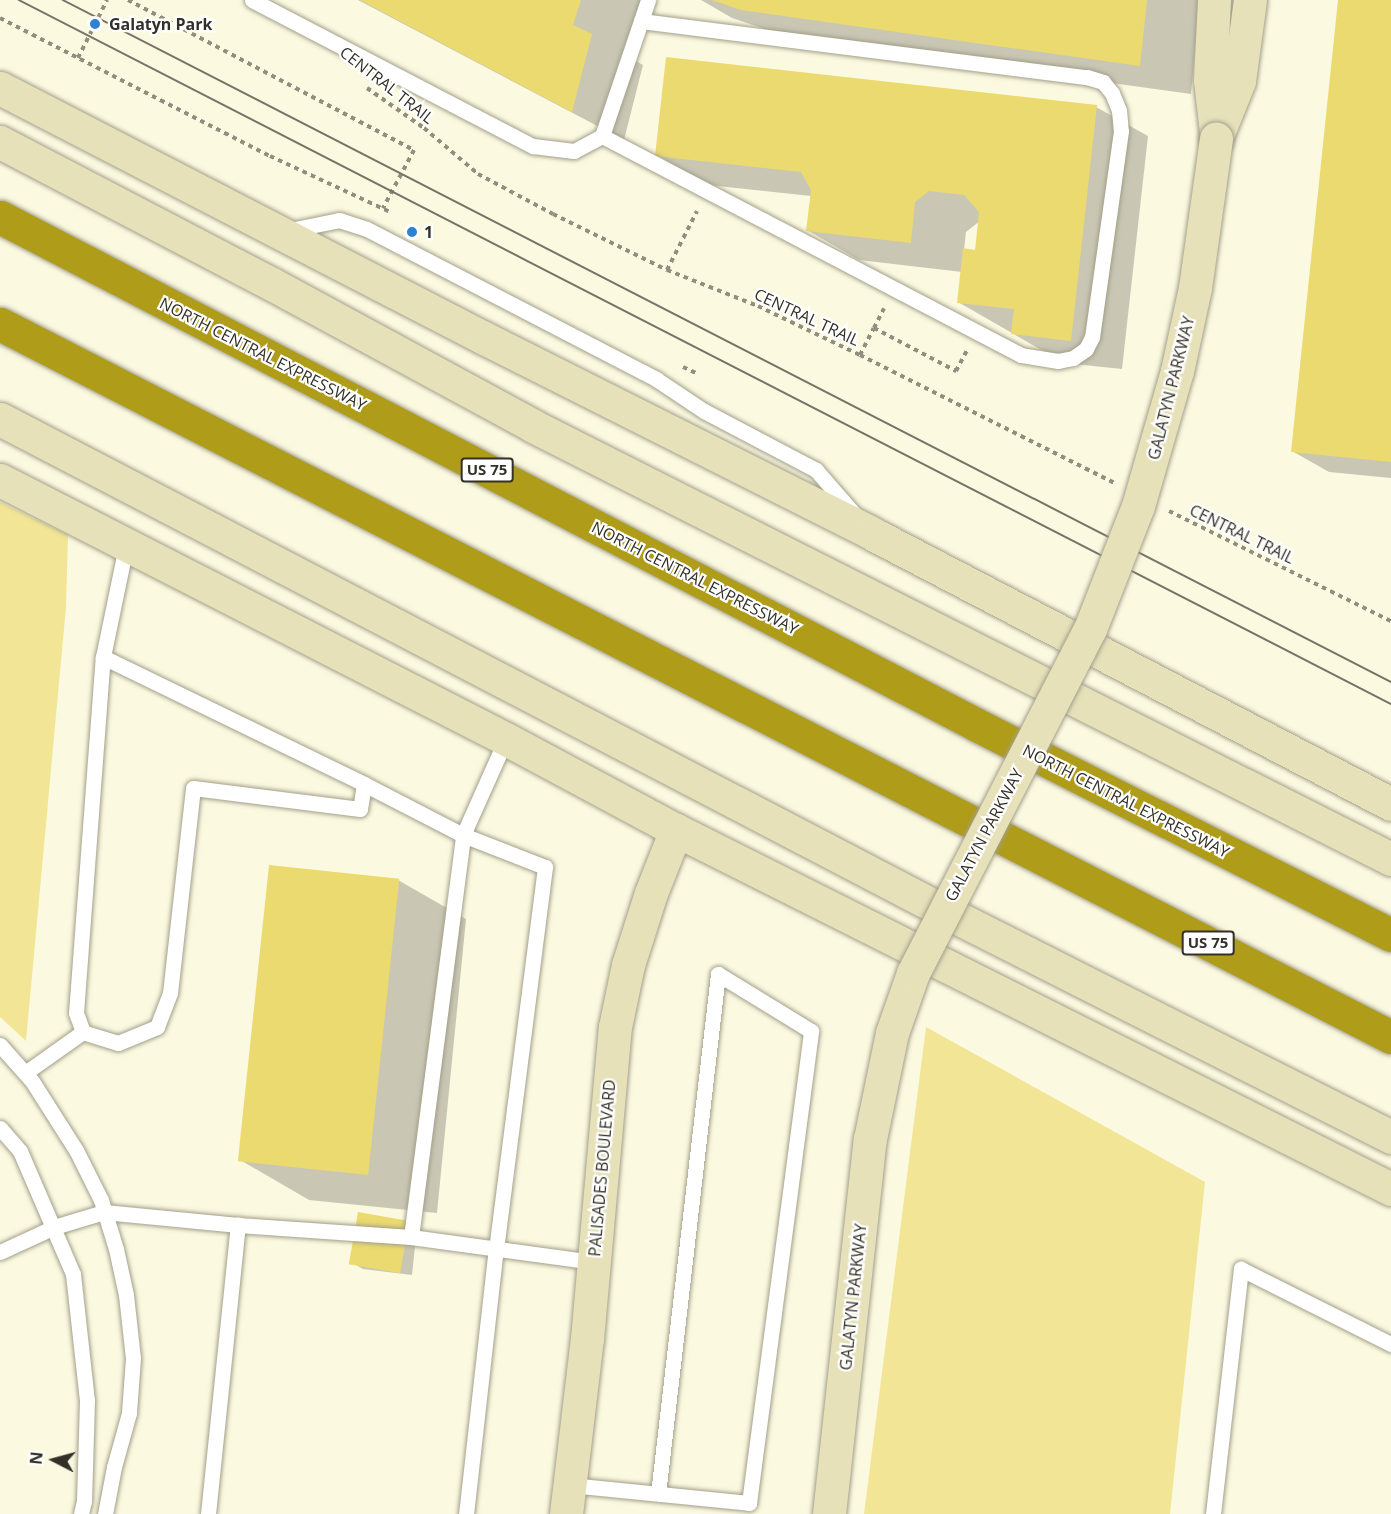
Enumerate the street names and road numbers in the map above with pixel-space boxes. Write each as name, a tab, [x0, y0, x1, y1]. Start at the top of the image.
street label: CENTRAL TRAIL	[336, 42, 438, 128]
street label: CENTRAL TRAIL	[751, 284, 863, 350]
street label: NORTH CENTRAL EXPRESSWAY	[156, 293, 370, 415]
street label: GALATYN PARKWAY	[1144, 314, 1198, 462]
road number: US 75	[460, 458, 514, 482]
street label: CENTRAL TRAIL	[1187, 500, 1297, 568]
street label: NORTH CENTRAL EXPRESSWAY	[588, 517, 802, 639]
street label: NORTH CENTRAL EXPRESSWAY	[1019, 740, 1233, 862]
street label: GALATYN PARKWAY	[941, 765, 1027, 905]
road number: US 75	[1181, 931, 1235, 955]
street label: PALISADES BOULEVARD	[585, 1079, 619, 1257]
street label: GALATYN PARKWAY	[836, 1223, 870, 1371]

